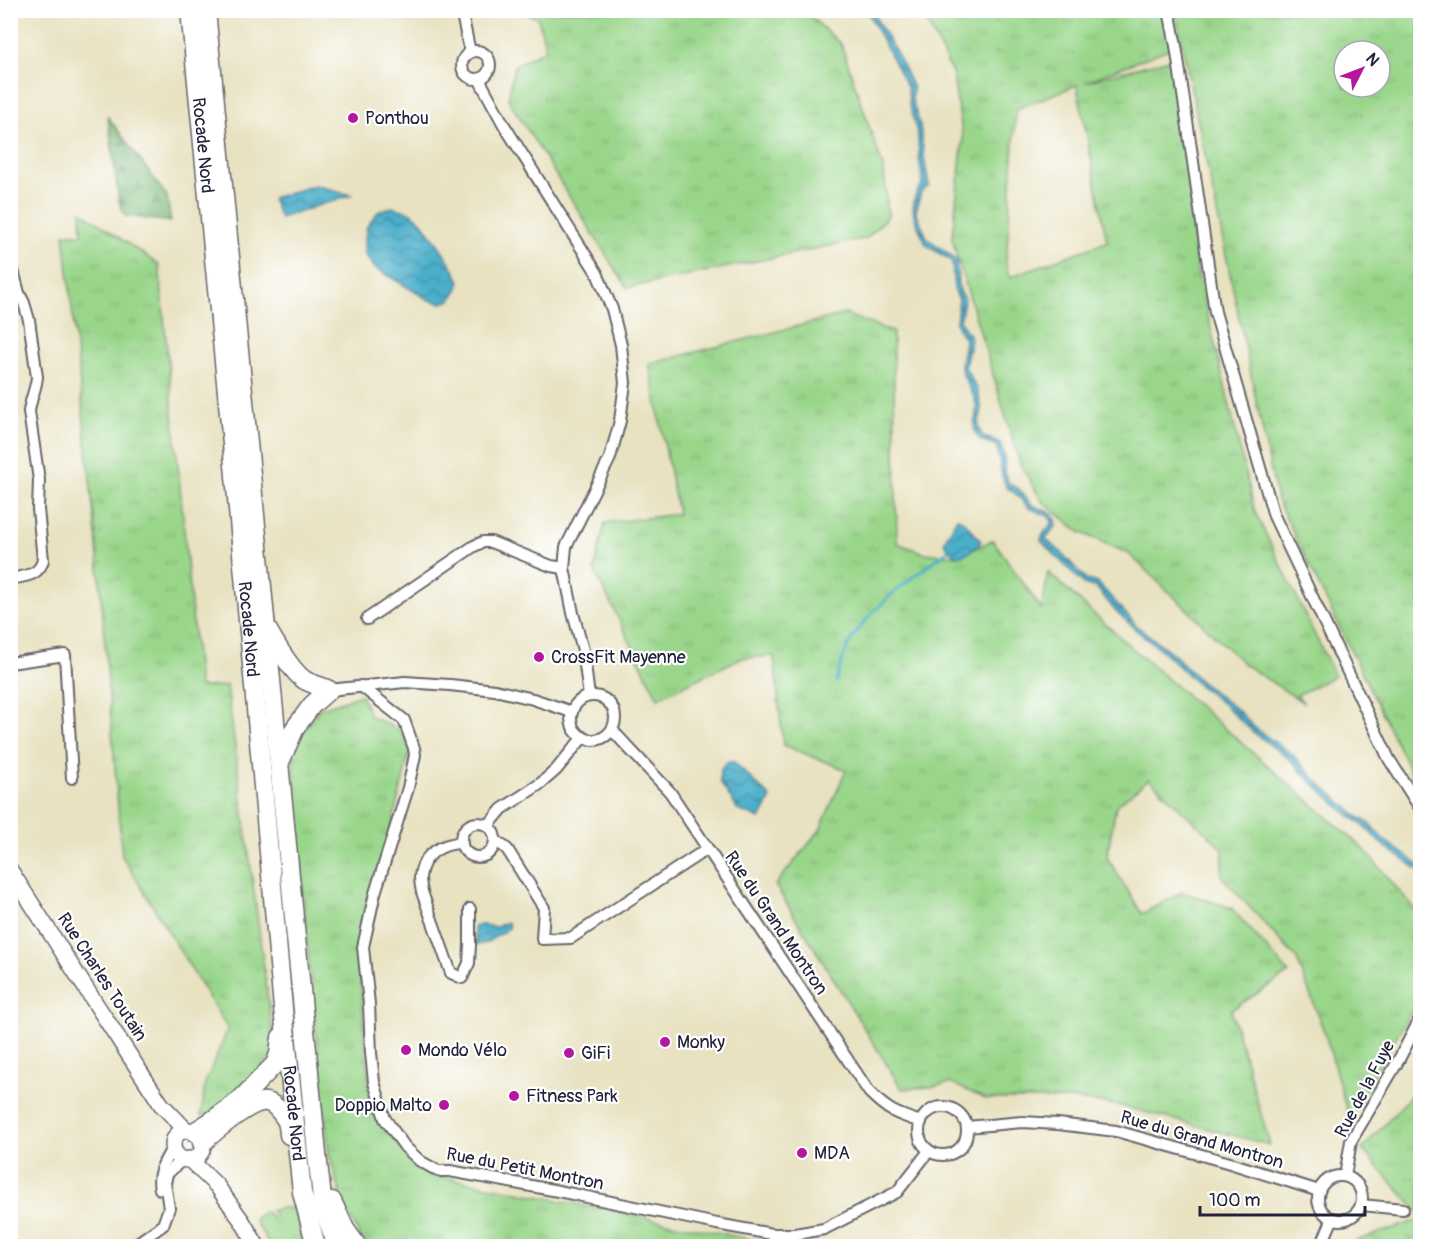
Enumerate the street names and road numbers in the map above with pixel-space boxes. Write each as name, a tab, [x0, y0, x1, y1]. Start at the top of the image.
street label: Rocade Nord	[187, 96, 219, 194]
street label: Rocade Nord	[233, 580, 265, 678]
street label: Rue du Grand Montron	[719, 847, 833, 999]
street label: Rue Charles Toutain	[52, 908, 152, 1046]
street label: Rue de la Fuye	[1330, 1036, 1400, 1142]
street label: Rocade Nord	[277, 1064, 310, 1162]
street label: Rue du Grand Montron	[1118, 1106, 1286, 1174]
street label: Rue du Petit Montron	[444, 1142, 606, 1196]

